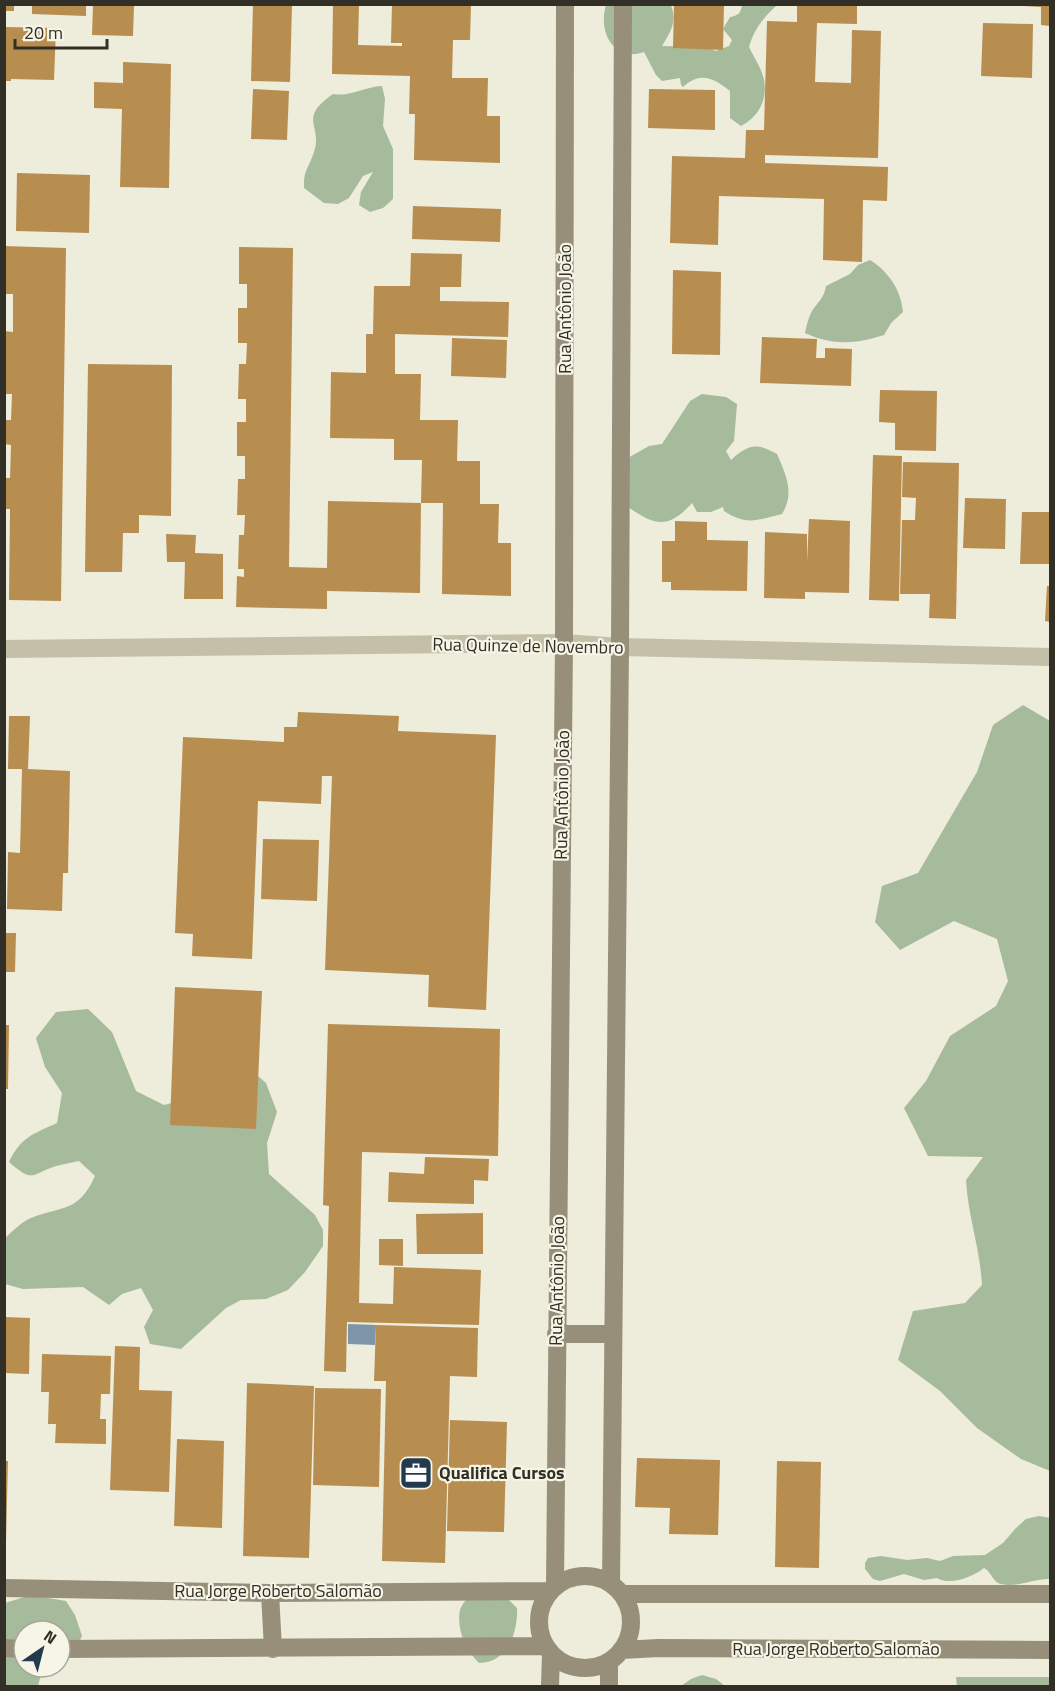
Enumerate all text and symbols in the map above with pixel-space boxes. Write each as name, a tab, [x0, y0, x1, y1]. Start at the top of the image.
scale bar	[15, 12, 106, 50]
text: 20 m	[24, 19, 63, 46]
street label: Rua Antônio João	[551, 244, 578, 374]
street label: Rua Quinze de Novembro	[432, 630, 624, 661]
street label: Rua Antônio João	[547, 730, 576, 860]
street label: Rua Antônio João	[542, 1216, 571, 1346]
office icon: Qualifica Cursos	[398, 1455, 434, 1491]
place label: Qualifica Cursos	[439, 1459, 565, 1486]
street label: Rua Jorge Roberto Salomão	[174, 1577, 382, 1604]
north arrow	[12, 1619, 72, 1679]
text: N	[39, 1624, 62, 1650]
street label: Rua Jorge Roberto Salomão	[732, 1635, 940, 1662]

